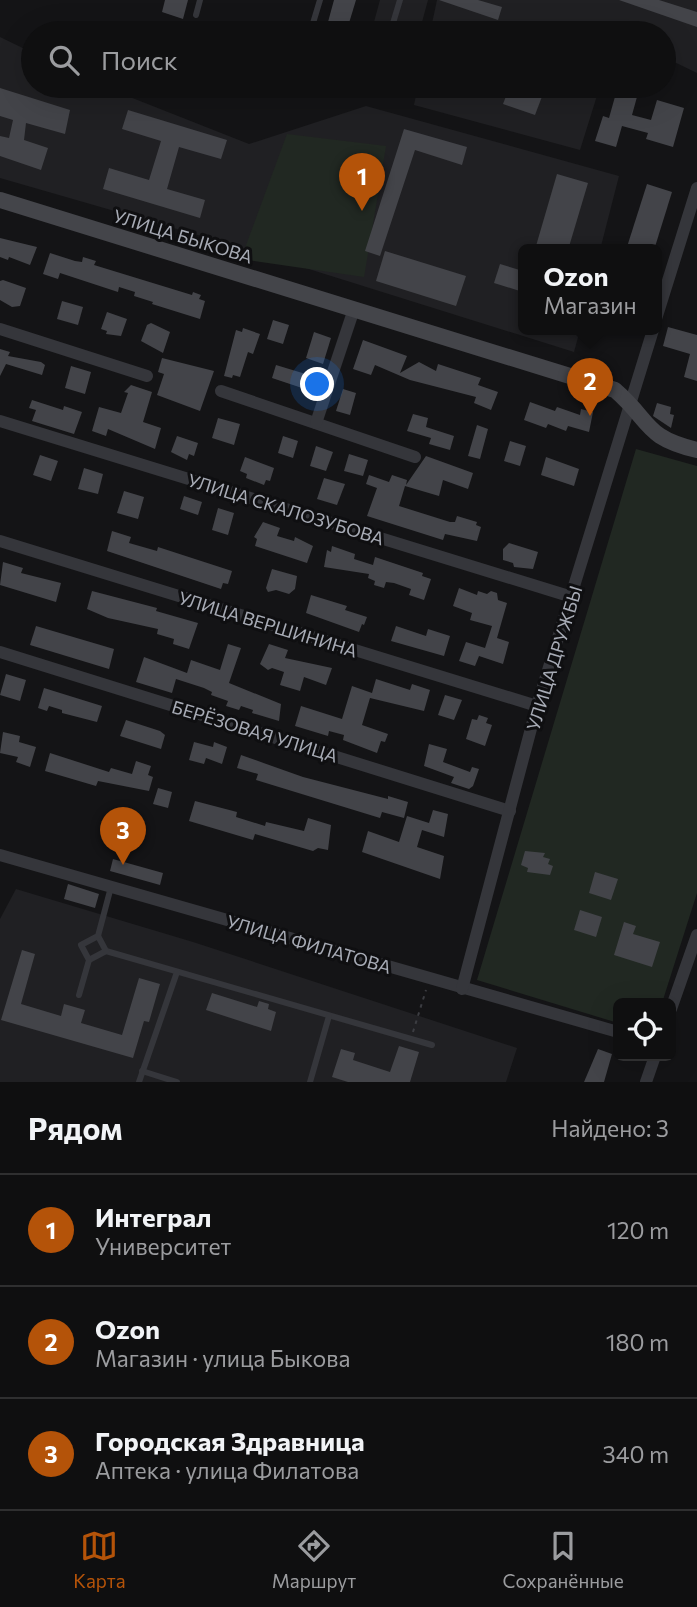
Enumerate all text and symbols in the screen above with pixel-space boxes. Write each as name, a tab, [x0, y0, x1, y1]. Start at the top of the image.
search box	[21, 21, 676, 98]
icon: search	[45, 41, 83, 79]
text: Поиск	[101, 44, 178, 75]
pin: 1	[339, 153, 385, 211]
street label: УЛИЦА БЫКОВА	[111, 204, 255, 268]
popup	[518, 244, 662, 335]
text: Ozon	[543, 260, 608, 291]
text: Магазин	[543, 291, 637, 319]
pin: 2	[567, 358, 613, 416]
your location	[300, 367, 334, 401]
street label: УЛИЦА СКАЛОЗУБОВА	[185, 469, 387, 549]
street label: УЛИЦА ДРУЖБЫ	[521, 583, 587, 733]
street label: УЛИЦА ВЕРШИНИНА	[176, 586, 360, 662]
street label: БЕРЁЗОВАЯ УЛИЦА	[169, 695, 341, 767]
pin: 3	[100, 807, 146, 865]
street label: УЛИЦА ФИЛАТОВА	[224, 910, 394, 978]
map controls	[613, 998, 676, 1061]
button: locate	[613, 998, 676, 1061]
text: Рядом	[28, 1109, 122, 1146]
text: Найдено: 3	[551, 1114, 669, 1142]
text: Интеграл	[95, 1201, 211, 1232]
text: 1	[46, 1216, 56, 1244]
text: 120 m	[607, 1216, 669, 1244]
text: Университет	[95, 1232, 231, 1260]
text: Ozon	[95, 1313, 160, 1344]
text: 2	[44, 1328, 58, 1356]
text: 180 m	[606, 1328, 669, 1356]
text: Магазин · улица Быкова	[95, 1344, 350, 1372]
text: Городская Здравница	[95, 1425, 365, 1456]
text: 3	[44, 1440, 58, 1468]
text: 340 m	[603, 1440, 669, 1468]
text: Аптека · улица Филатова	[95, 1456, 359, 1484]
tab: Карта	[73, 1527, 126, 1592]
tab: Маршрут	[272, 1527, 356, 1592]
tab: Сохранённые	[503, 1527, 624, 1592]

